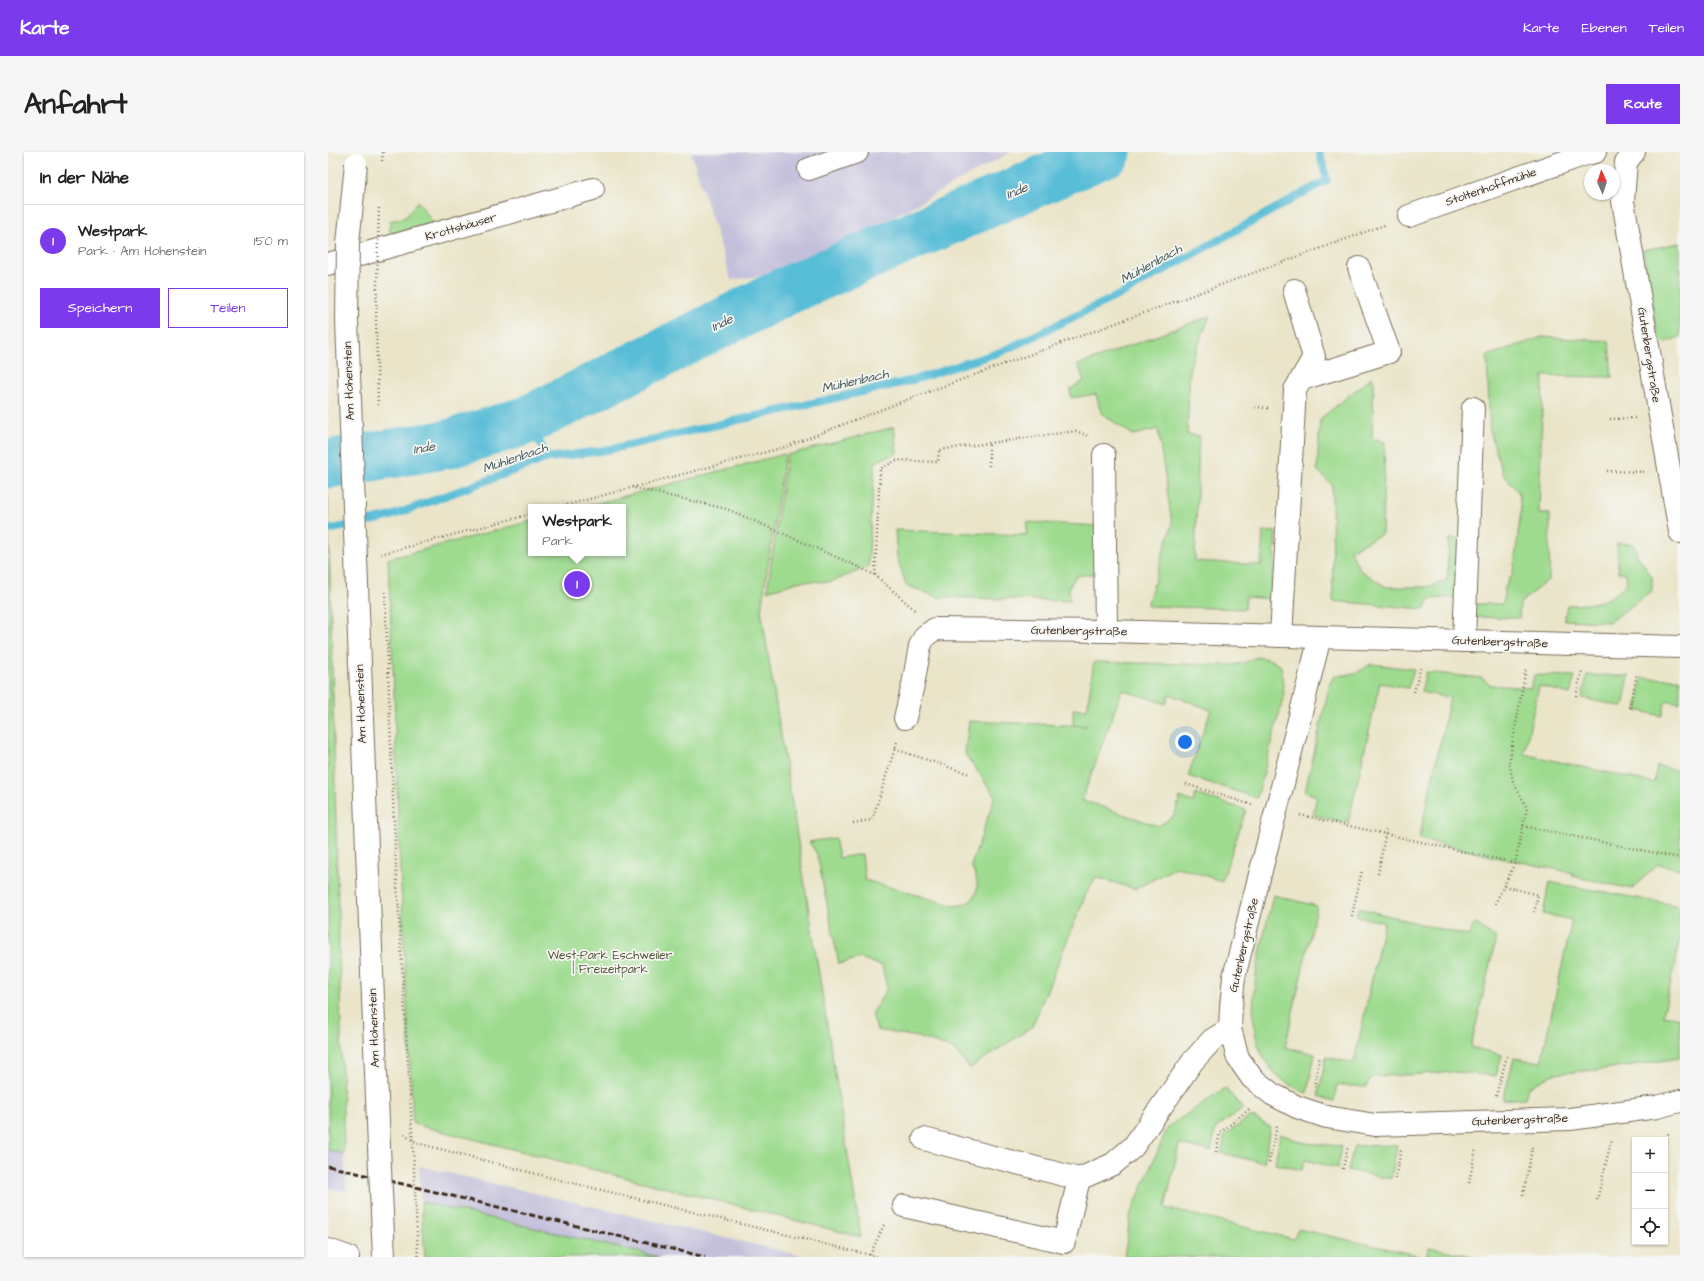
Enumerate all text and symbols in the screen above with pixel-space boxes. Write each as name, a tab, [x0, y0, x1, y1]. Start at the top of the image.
text: Karte	[20, 15, 70, 42]
text: Karte	[1523, 18, 1560, 38]
text: Ebenen	[1582, 18, 1627, 38]
text: Teilen	[1649, 18, 1684, 38]
button: Route	[1606, 84, 1680, 124]
text: Anfahrt	[24, 85, 127, 124]
street label: Stoltenhoffmühle	[1443, 163, 1539, 211]
north arrow	[1584, 164, 1620, 200]
text: In der Nähe	[40, 166, 129, 190]
water label: Inde	[1003, 178, 1032, 204]
street label: Krottshäuser	[423, 209, 499, 245]
text: Westpark	[78, 221, 147, 242]
text: 1	[52, 232, 54, 250]
text: 150 m	[254, 232, 288, 250]
water label: Mühlenbach	[1117, 239, 1186, 288]
text: Park · Am Hohenstein	[78, 242, 206, 260]
button: Speichern	[40, 288, 160, 328]
button: Teilen	[168, 288, 288, 328]
street label: Gutenbergstraße	[1632, 306, 1665, 405]
water label: Inde	[708, 310, 737, 336]
street label: Am Hohenstein	[339, 341, 359, 421]
water label: Mühlenbach	[820, 364, 891, 397]
water label: Inde	[412, 437, 437, 459]
water label: Mühlenbach	[480, 438, 551, 478]
popup	[528, 504, 626, 556]
text: Westpark	[542, 511, 612, 532]
text: Park	[542, 532, 572, 550]
pin: 1	[564, 569, 590, 599]
street label: Gutenbergstraße	[1031, 622, 1128, 641]
street label: Gutenbergstraße	[1451, 632, 1549, 653]
street label: Am Hohenstein	[351, 664, 371, 744]
your location	[1175, 732, 1195, 752]
street label: Gutenbergstraße	[1225, 896, 1264, 994]
park label: West-Park Eschweiler | Freizeitpark	[548, 947, 673, 978]
street label: Am Hohenstein	[364, 988, 384, 1068]
street label: Gutenbergstraße	[1472, 1110, 1569, 1131]
map controls	[1632, 1137, 1668, 1245]
button: +	[1632, 1137, 1668, 1173]
button: −	[1632, 1173, 1668, 1209]
button: locate	[1632, 1209, 1668, 1245]

